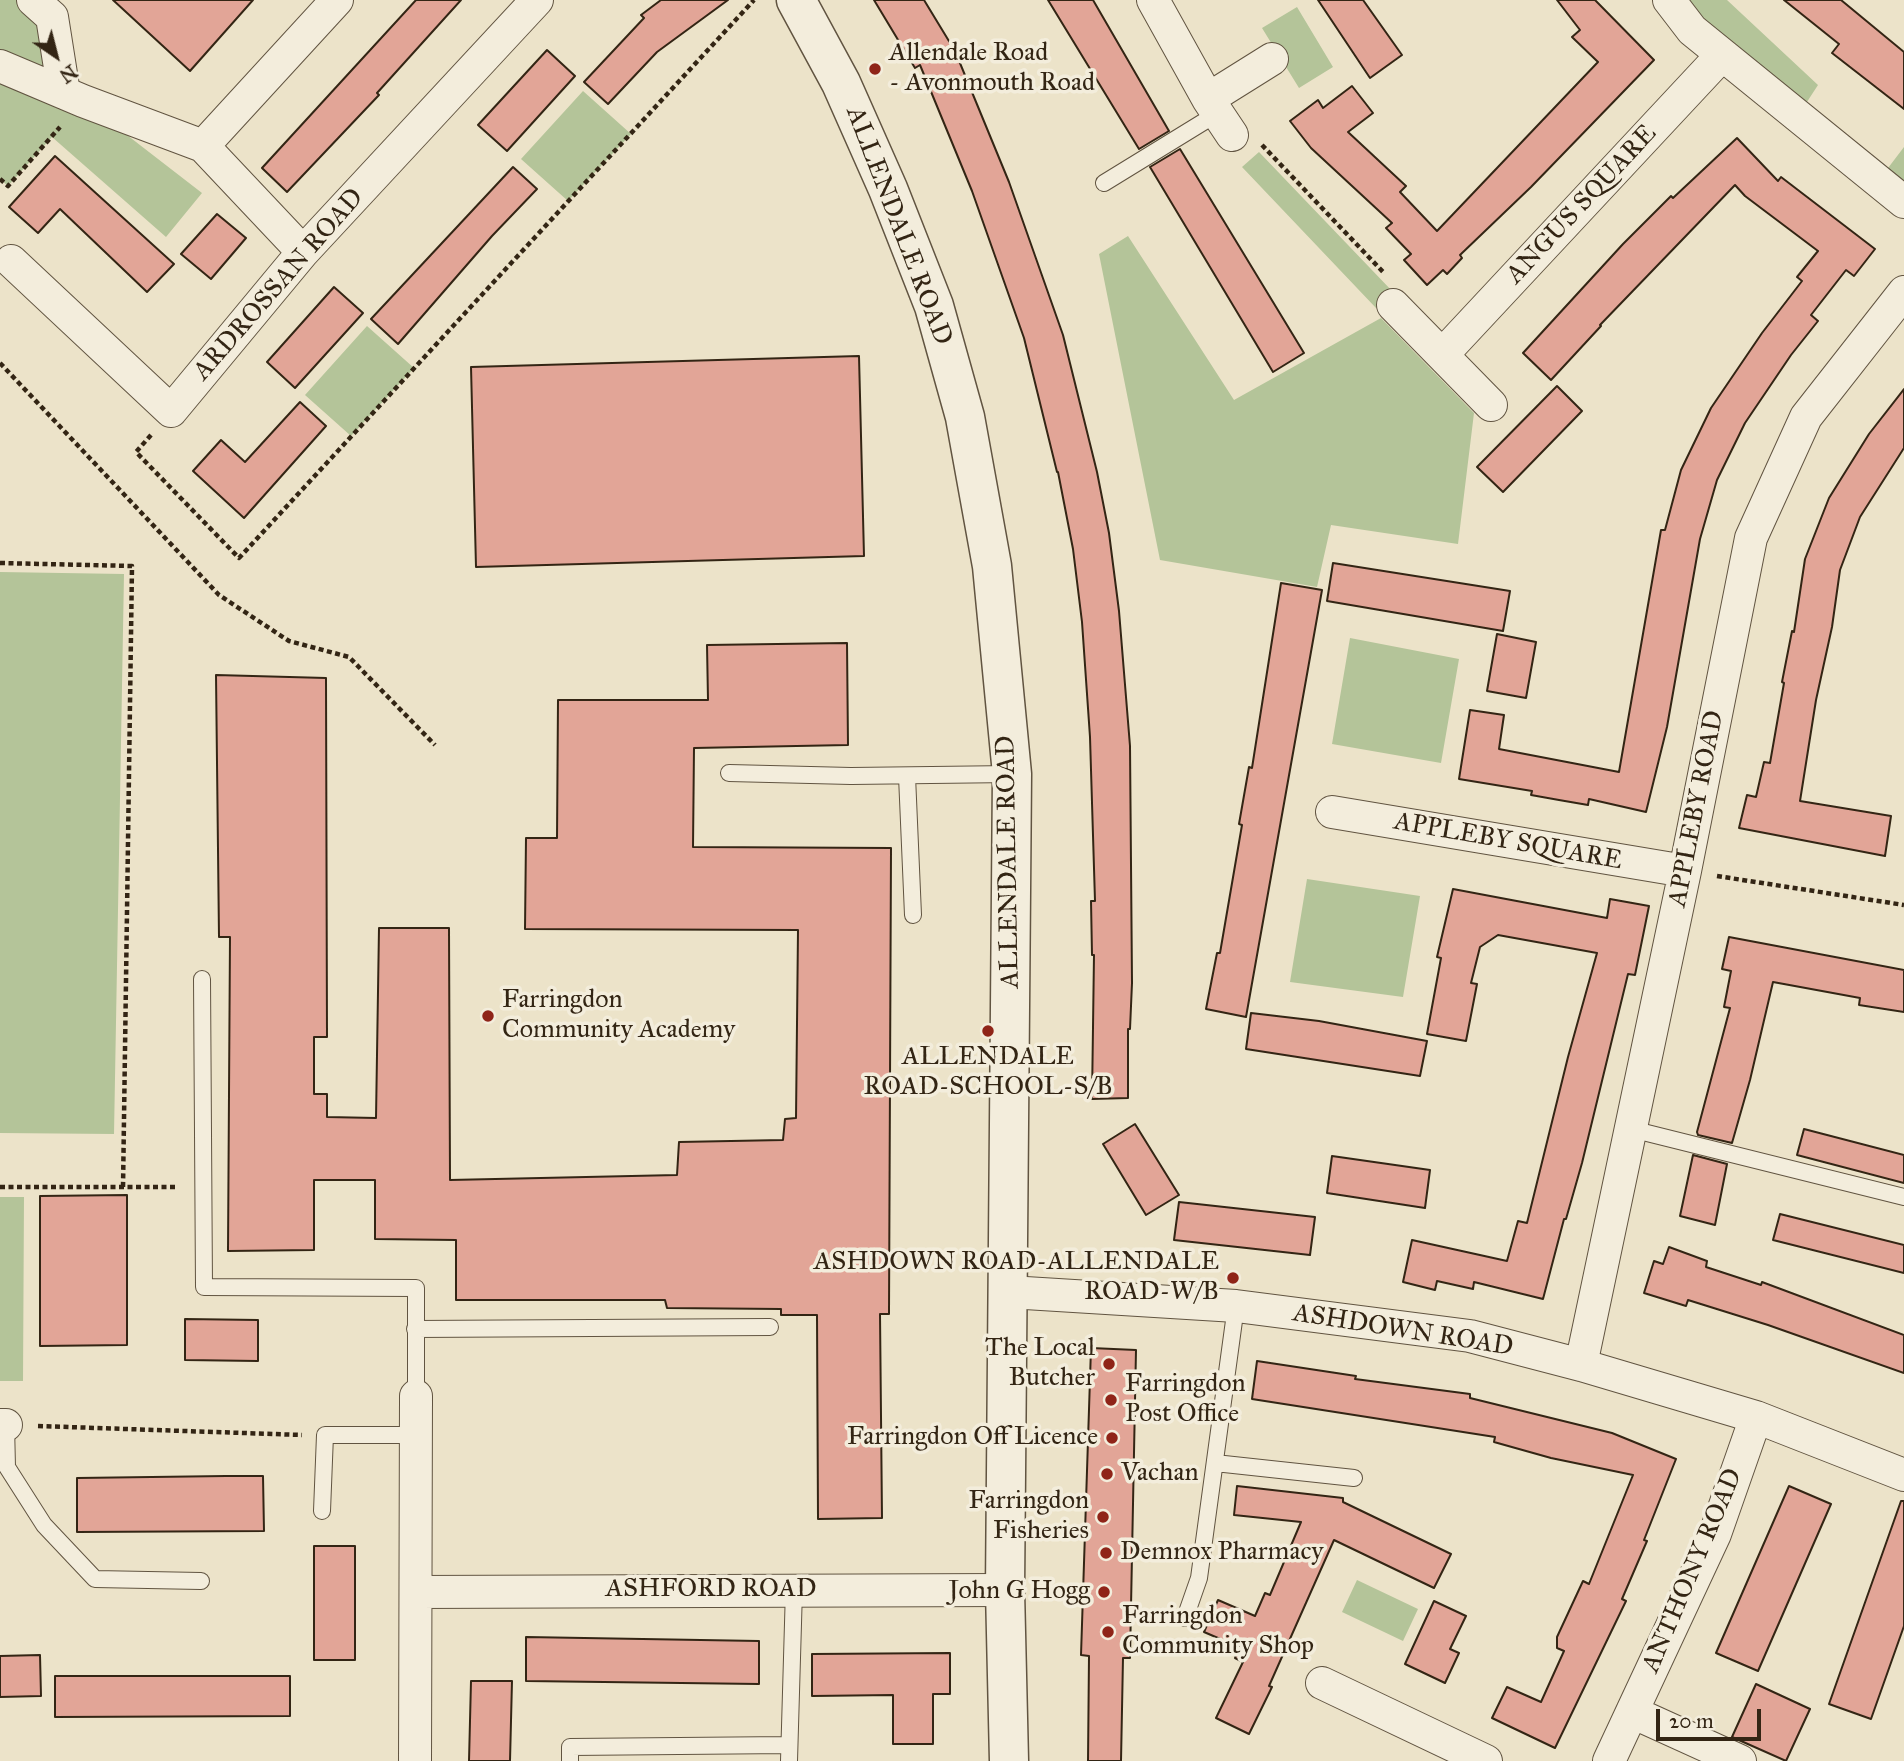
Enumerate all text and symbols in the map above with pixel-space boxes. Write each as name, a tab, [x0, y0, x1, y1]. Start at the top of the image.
north arrow	[21, 21, 91, 91]
place label: Allendale Road - Avonmouth Road	[889, 38, 1095, 100]
text: N	[55, 60, 82, 88]
marker: Allendale Road - Avonmouth Road	[867, 61, 883, 77]
street label: ALLENDALE ROAD	[838, 102, 958, 350]
street label: ANGUS SQUARE	[1500, 119, 1664, 291]
street label: ARDROSSAN ROAD	[187, 183, 371, 387]
street label: APPLEBY ROAD	[1663, 708, 1731, 910]
street label: ALLENDALE ROAD	[991, 735, 1027, 989]
street label: APPLEBY SQUARE	[1391, 807, 1625, 877]
place label: Farringdon Community Academy	[502, 985, 735, 1046]
marker: Farringdon Community Academy	[480, 1008, 496, 1024]
marker: ALLENDALE ROAD-SCHOOL-S/B	[980, 1023, 996, 1039]
place label: ALLENDALE ROAD-SCHOOL-S/B	[863, 1042, 1113, 1104]
place label: ASHDOWN ROAD-ALLENDALE ROAD-W/B	[814, 1247, 1219, 1308]
marker: ASHDOWN ROAD-ALLENDALE ROAD-W/B	[1225, 1270, 1241, 1286]
street label: ASHDOWN ROAD	[1291, 1298, 1515, 1364]
place label: The Local Butcher	[985, 1333, 1095, 1394]
marker: The Local Butcher	[1101, 1356, 1117, 1372]
place label: Farringdon Post Office	[1125, 1369, 1246, 1430]
marker: Farringdon Post Office	[1103, 1392, 1119, 1408]
place label: Farringdon Off Licence	[847, 1422, 1098, 1454]
marker: Farringdon Off Licence	[1104, 1430, 1120, 1446]
place label: Vachan	[1121, 1458, 1199, 1490]
street label: ANTHONY ROAD	[1636, 1464, 1750, 1678]
marker: Vachan	[1099, 1466, 1115, 1482]
place label: Farringdon Fisheries	[968, 1486, 1089, 1548]
marker: Farringdon Fisheries	[1095, 1509, 1111, 1525]
place label: Demnox Pharmacy	[1120, 1537, 1324, 1569]
marker: Demnox Pharmacy	[1098, 1545, 1114, 1561]
street label: ASHFORD ROAD	[605, 1574, 817, 1606]
place label: John G Hogg	[948, 1576, 1090, 1608]
marker: John G Hogg	[1096, 1584, 1112, 1600]
place label: Farringdon Community Shop	[1122, 1601, 1314, 1662]
marker: Farringdon Community Shop	[1100, 1624, 1116, 1640]
scale bar	[1659, 1694, 1764, 1738]
text: 20 m	[1669, 1708, 1714, 1734]

